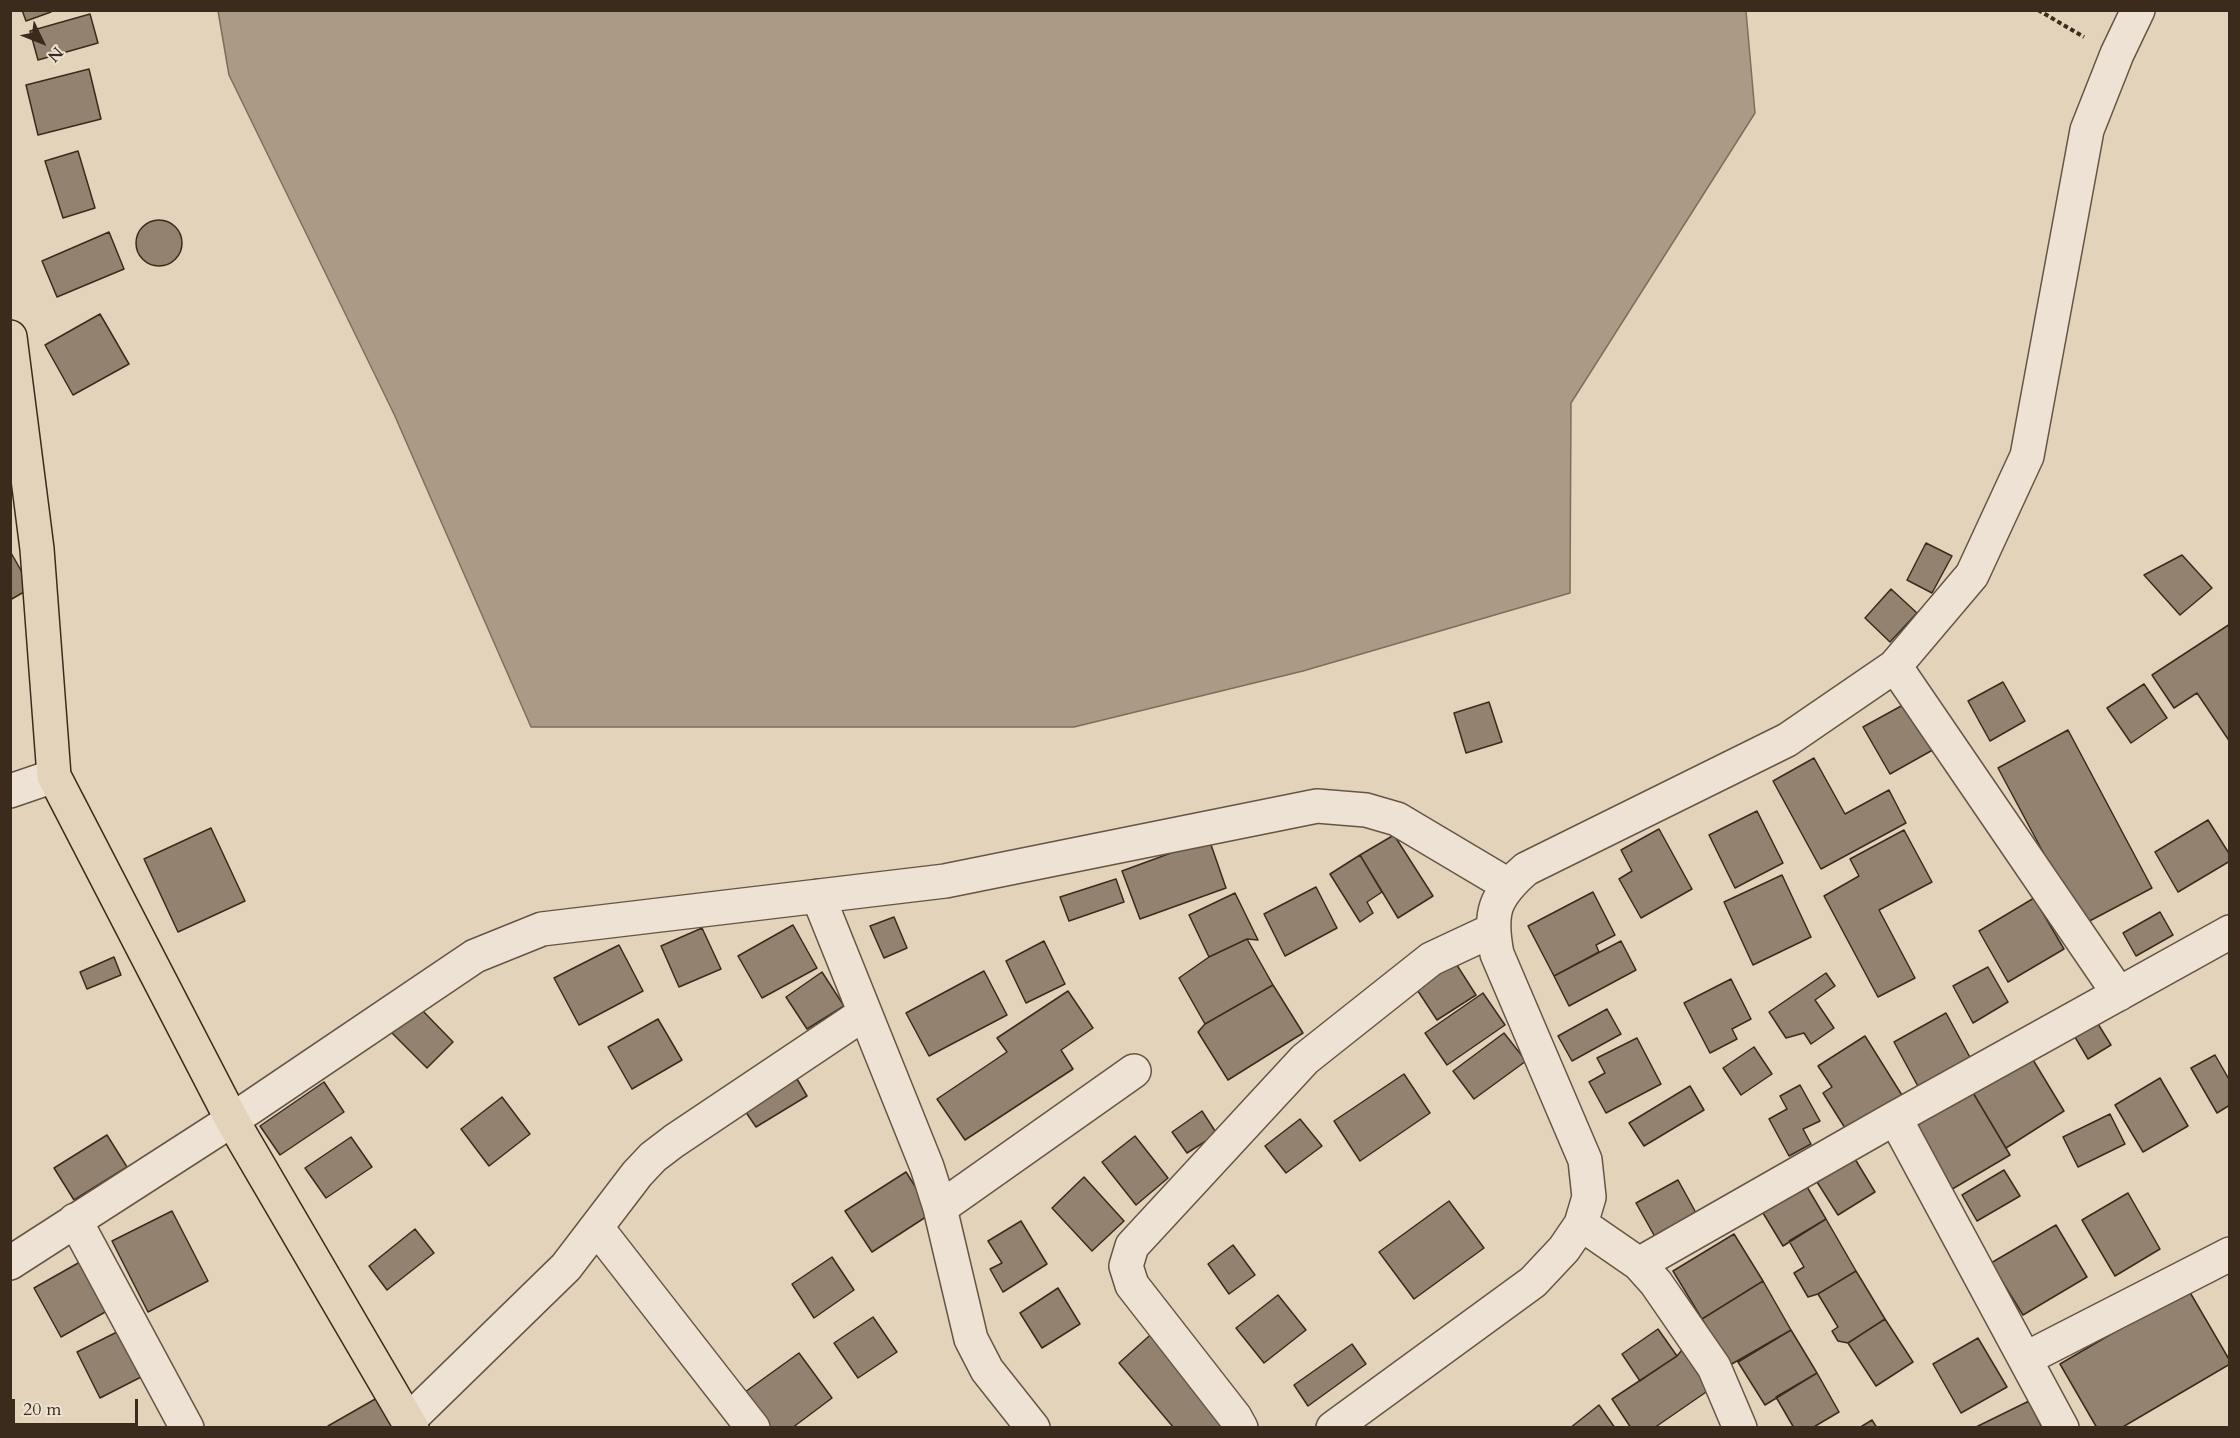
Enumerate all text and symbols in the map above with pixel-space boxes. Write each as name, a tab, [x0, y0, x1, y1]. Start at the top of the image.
north arrow	[12, 12, 72, 72]
text: N	[42, 42, 68, 67]
scale bar	[15, 1387, 141, 1425]
text: 20 m	[23, 1397, 62, 1422]

